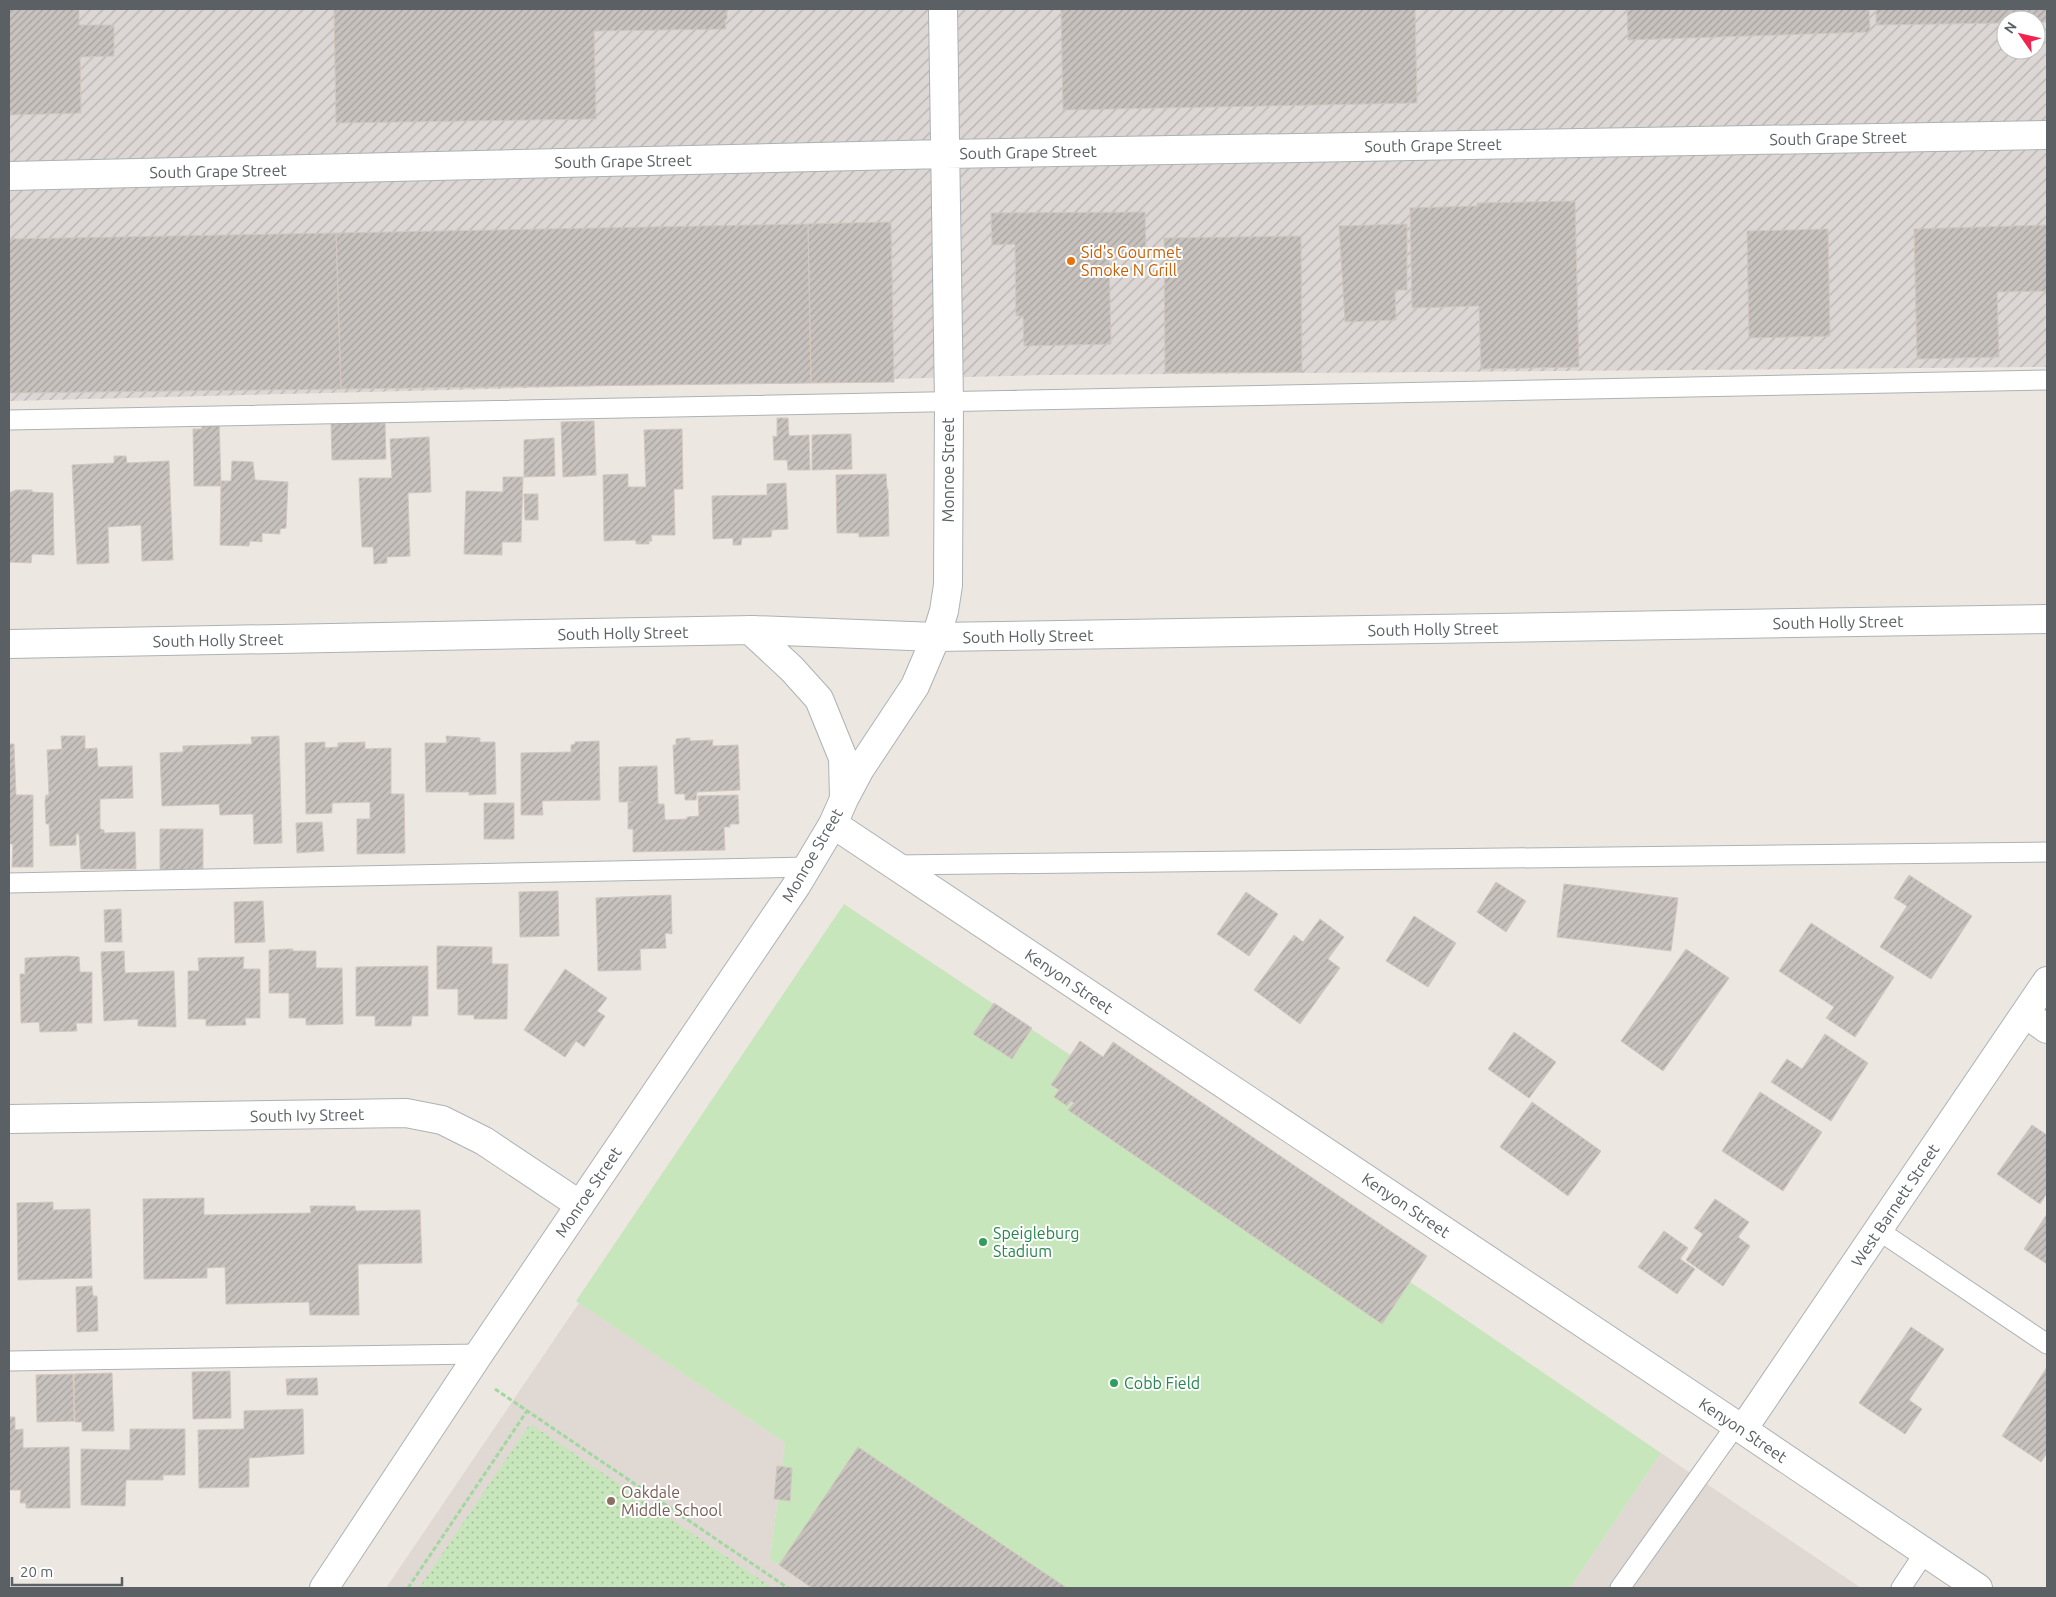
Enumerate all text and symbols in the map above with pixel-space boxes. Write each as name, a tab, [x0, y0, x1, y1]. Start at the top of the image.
north arrow	[1996, 10, 2046, 60]
text: N	[2001, 19, 2020, 37]
street label: South Grape Street	[1769, 128, 1908, 148]
street label: South Grape Street	[1364, 135, 1503, 155]
street label: South Grape Street	[959, 142, 1098, 162]
street label: South Grape Street	[554, 151, 693, 171]
street label: South Grape Street	[149, 161, 288, 181]
place label: Sid's Gourmet Smoke N Grill	[1081, 243, 1182, 279]
marker: Sid's Gourmet Smoke N Grill	[1065, 255, 1077, 267]
street label: Monroe Street	[939, 417, 957, 522]
street label: South Holly Street	[1772, 612, 1904, 632]
street label: South Holly Street	[1367, 619, 1499, 639]
street label: South Holly Street	[557, 623, 689, 643]
street label: South Holly Street	[962, 626, 1094, 646]
street label: South Holly Street	[152, 630, 284, 650]
street label: Monroe Street	[778, 804, 846, 905]
street label: Kenyon Street	[1022, 945, 1117, 1017]
street label: South Ivy Street	[250, 1105, 365, 1125]
street label: West Barnett Street	[1847, 1140, 1943, 1270]
street label: Monroe Street	[551, 1143, 625, 1241]
street label: Kenyon Street	[1359, 1169, 1454, 1241]
place label: Speigleburg Stadium	[993, 1224, 1079, 1260]
marker: Speigleburg Stadium	[977, 1236, 989, 1248]
place label: Cobb Field	[1124, 1374, 1200, 1392]
marker: Cobb Field	[1108, 1377, 1120, 1389]
street label: Kenyon Street	[1696, 1394, 1791, 1466]
place label: Oakdale Middle School	[621, 1483, 722, 1519]
marker: Oakdale Middle School	[605, 1495, 617, 1507]
scale bar	[12, 1554, 122, 1586]
text: 20 m	[20, 1563, 53, 1580]

